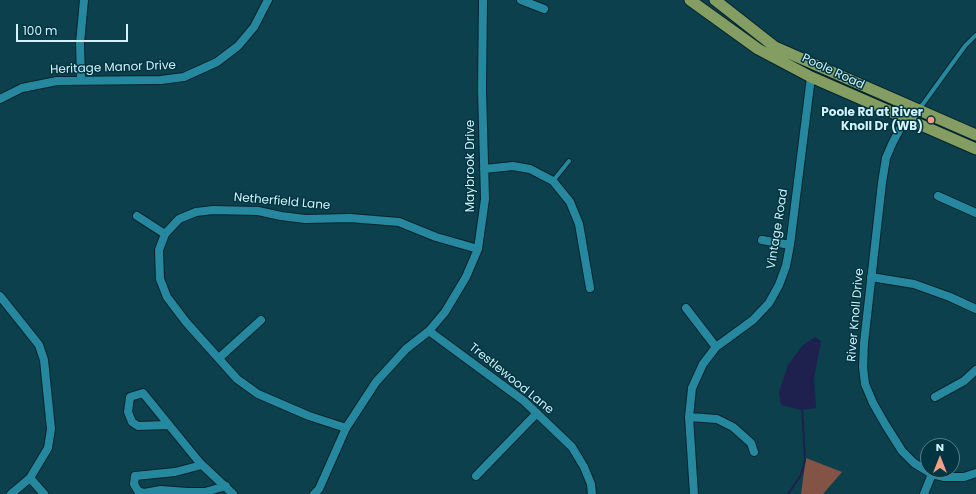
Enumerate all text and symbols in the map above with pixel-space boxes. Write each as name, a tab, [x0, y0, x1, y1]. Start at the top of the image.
scale bar	[18, 16, 130, 42]
text: 100 m	[23, 22, 57, 39]
street label: Poole Road	[800, 51, 866, 93]
street label: Heritage Manor Drive	[50, 59, 176, 77]
place label: Poole Rd at River Knoll Dr (WB)	[821, 106, 923, 134]
marker: Poole Rd at River Knoll Dr (WB)	[926, 115, 936, 125]
street label: Maybrook Drive	[464, 120, 478, 212]
street label: Vintage Road	[765, 188, 791, 270]
street label: Netherfield Lane	[233, 191, 331, 213]
street label: River Knoll Drive	[845, 268, 867, 362]
street label: Trestlewood Lane	[466, 341, 556, 417]
north arrow	[920, 438, 960, 478]
text: N	[936, 439, 944, 455]

